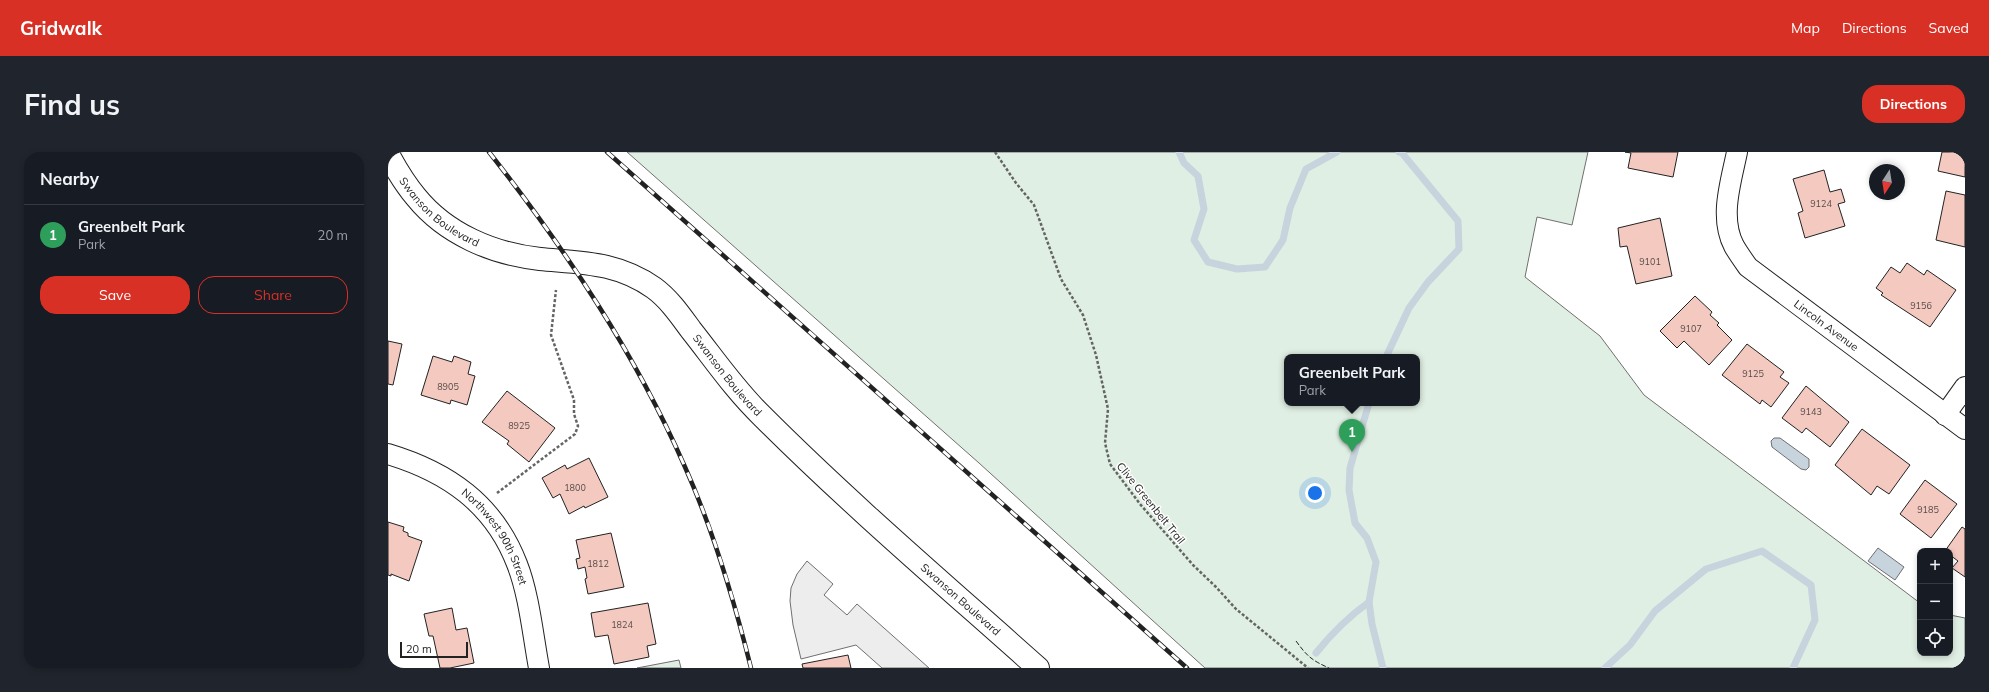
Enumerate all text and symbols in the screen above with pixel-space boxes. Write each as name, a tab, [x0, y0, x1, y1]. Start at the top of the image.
text: Gridwalk	[20, 16, 102, 40]
text: Map	[1791, 19, 1820, 37]
text: Directions	[1842, 19, 1907, 37]
text: Saved	[1929, 19, 1969, 37]
button: Directions	[1862, 85, 1965, 123]
text: Find us	[24, 87, 120, 122]
north arrow	[1869, 164, 1905, 200]
text: Nearby	[40, 168, 99, 189]
street label: Swanson Boulevard	[396, 174, 482, 250]
house number: 9124	[1810, 198, 1832, 209]
text: Greenbelt Park	[78, 217, 185, 236]
text: 1	[49, 227, 57, 243]
text: 20 m	[318, 227, 348, 243]
text: Park	[78, 236, 105, 252]
house number: 9101	[1639, 256, 1661, 267]
button: Save	[40, 276, 190, 314]
button: Share	[198, 276, 348, 314]
street label: Lincoln Avenue	[1791, 297, 1861, 354]
house number: 9156	[1910, 300, 1932, 311]
house number: 9107	[1680, 323, 1702, 334]
street label: Swanson Boulevard	[690, 331, 765, 419]
popup	[1284, 354, 1420, 406]
text: Greenbelt Park	[1299, 363, 1405, 382]
house number: 9125	[1742, 368, 1764, 379]
house number: 8905	[437, 381, 459, 392]
text: Park	[1299, 382, 1326, 398]
house number: 9143	[1800, 406, 1822, 417]
pin: 1	[1339, 419, 1365, 452]
house number: 8925	[508, 420, 530, 431]
street label: Clive Greenbelt Trail	[1114, 459, 1188, 547]
house number: 1800	[564, 482, 586, 493]
your location	[1305, 483, 1325, 503]
street label: Northwest 90th Street	[459, 485, 530, 586]
house number: 9185	[1917, 504, 1939, 515]
map controls	[1917, 548, 1953, 656]
button: +	[1917, 548, 1953, 584]
house number: 1812	[587, 558, 609, 569]
street label: Swanson Boulevard	[918, 560, 1003, 638]
button: −	[1917, 584, 1953, 620]
house number: 1824	[611, 619, 633, 630]
button: locate	[1917, 620, 1953, 656]
scale bar	[400, 640, 468, 659]
text: 20 m	[406, 642, 432, 656]

